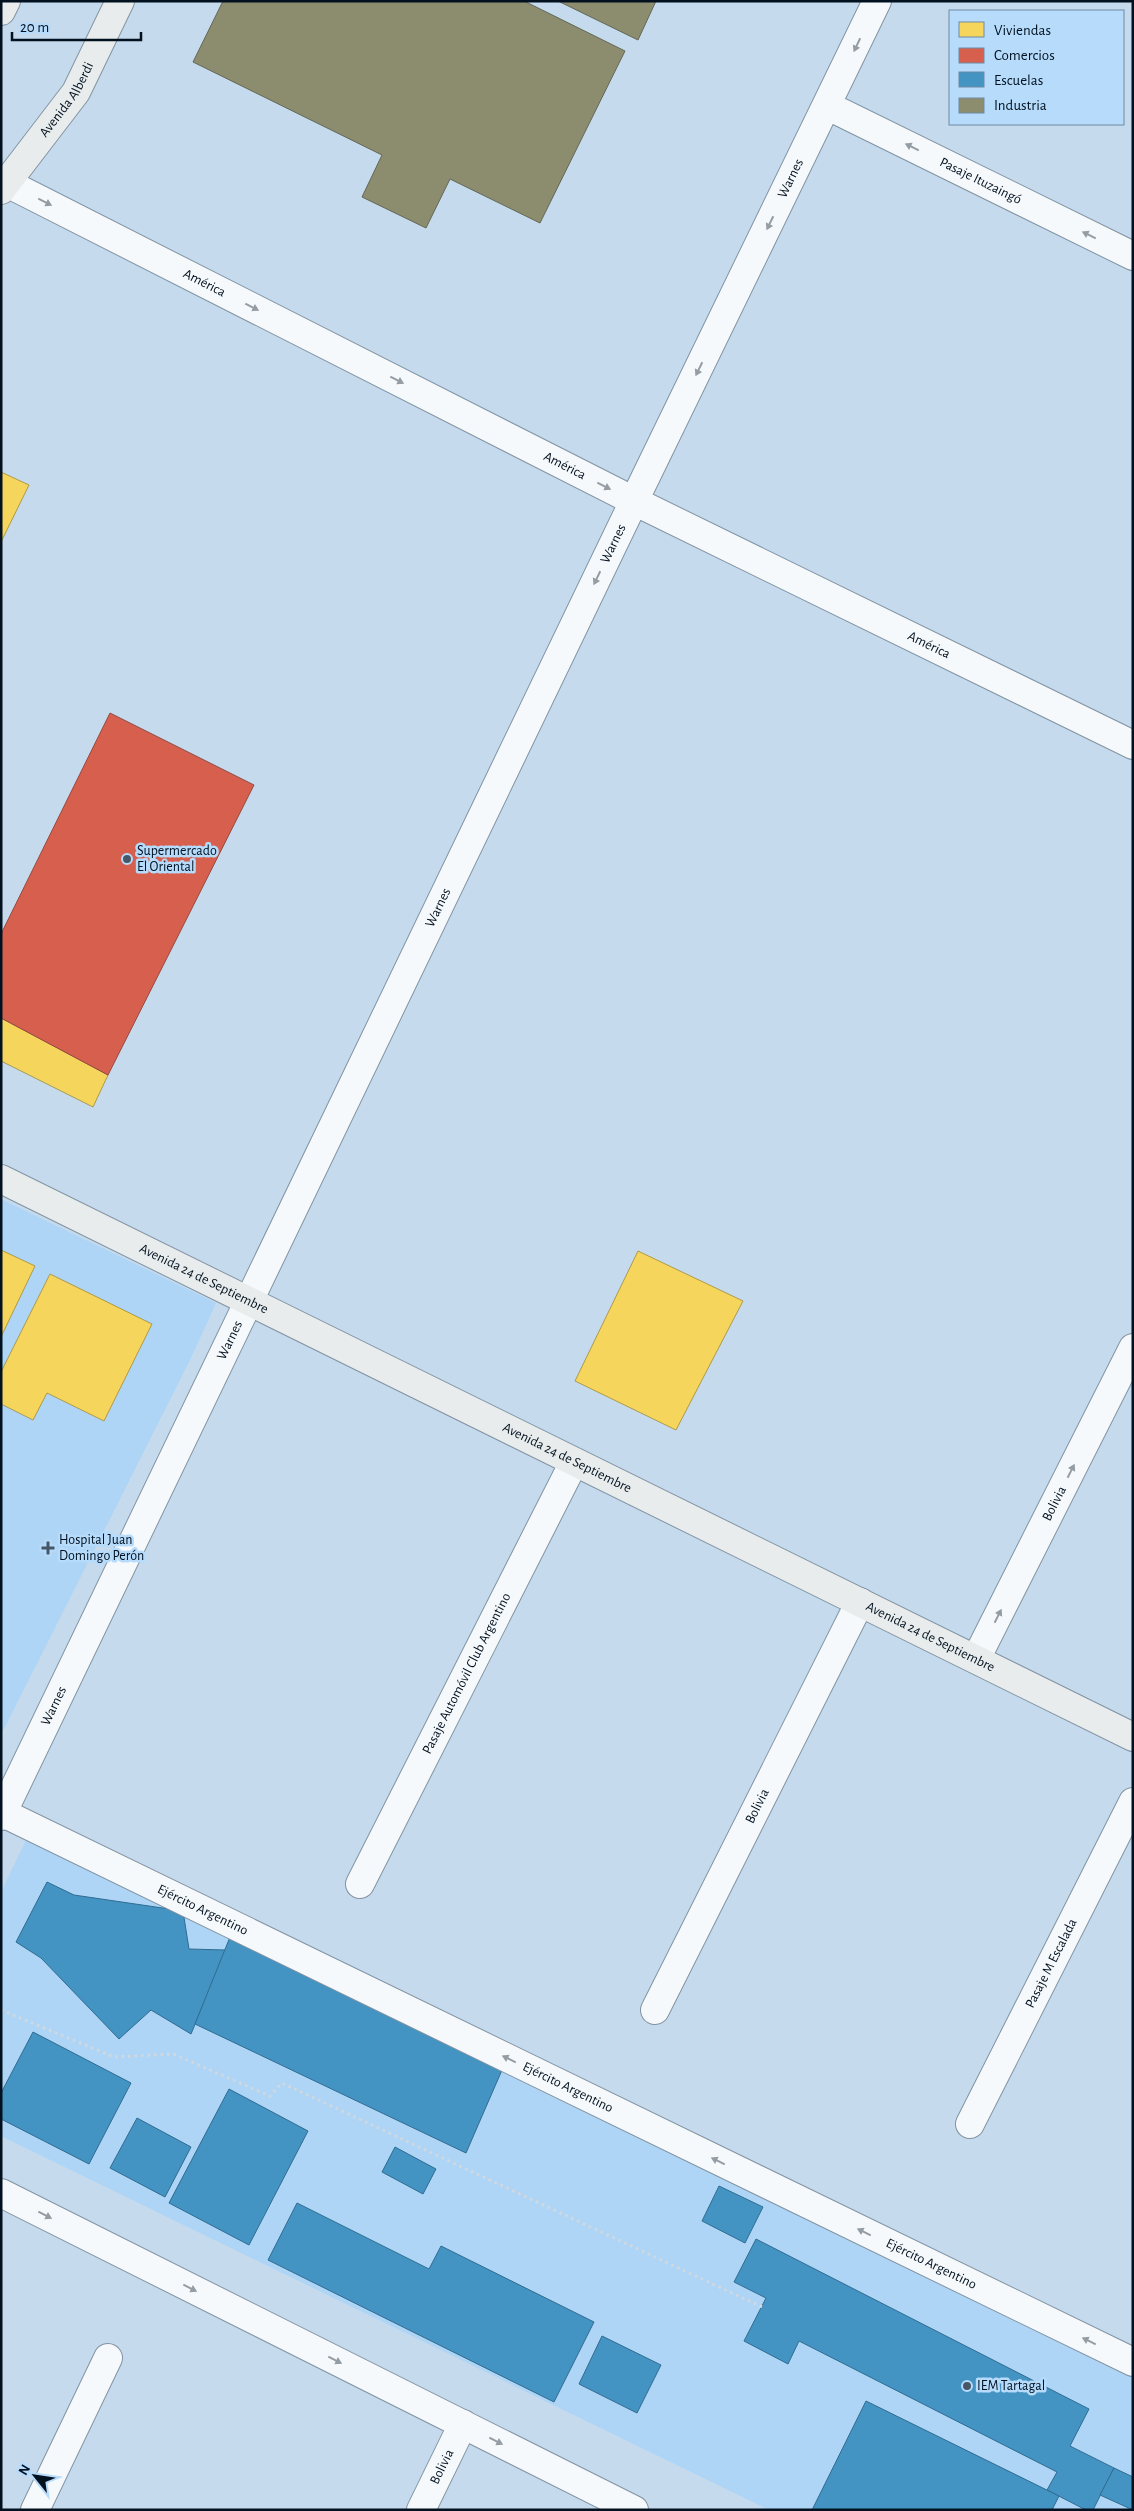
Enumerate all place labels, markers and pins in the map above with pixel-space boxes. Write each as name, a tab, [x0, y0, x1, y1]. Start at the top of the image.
place label: Supermercado El Oriental	[137, 844, 217, 874]
marker: Supermercado El Oriental	[121, 853, 133, 865]
place label: Hospital Juan Domingo Perón	[59, 1533, 144, 1563]
marker: Hospital Juan Domingo Perón	[41, 1541, 55, 1555]
place label: IEM Tartagal	[977, 2379, 1045, 2393]
marker: IEM Tartagal	[961, 2380, 973, 2392]

